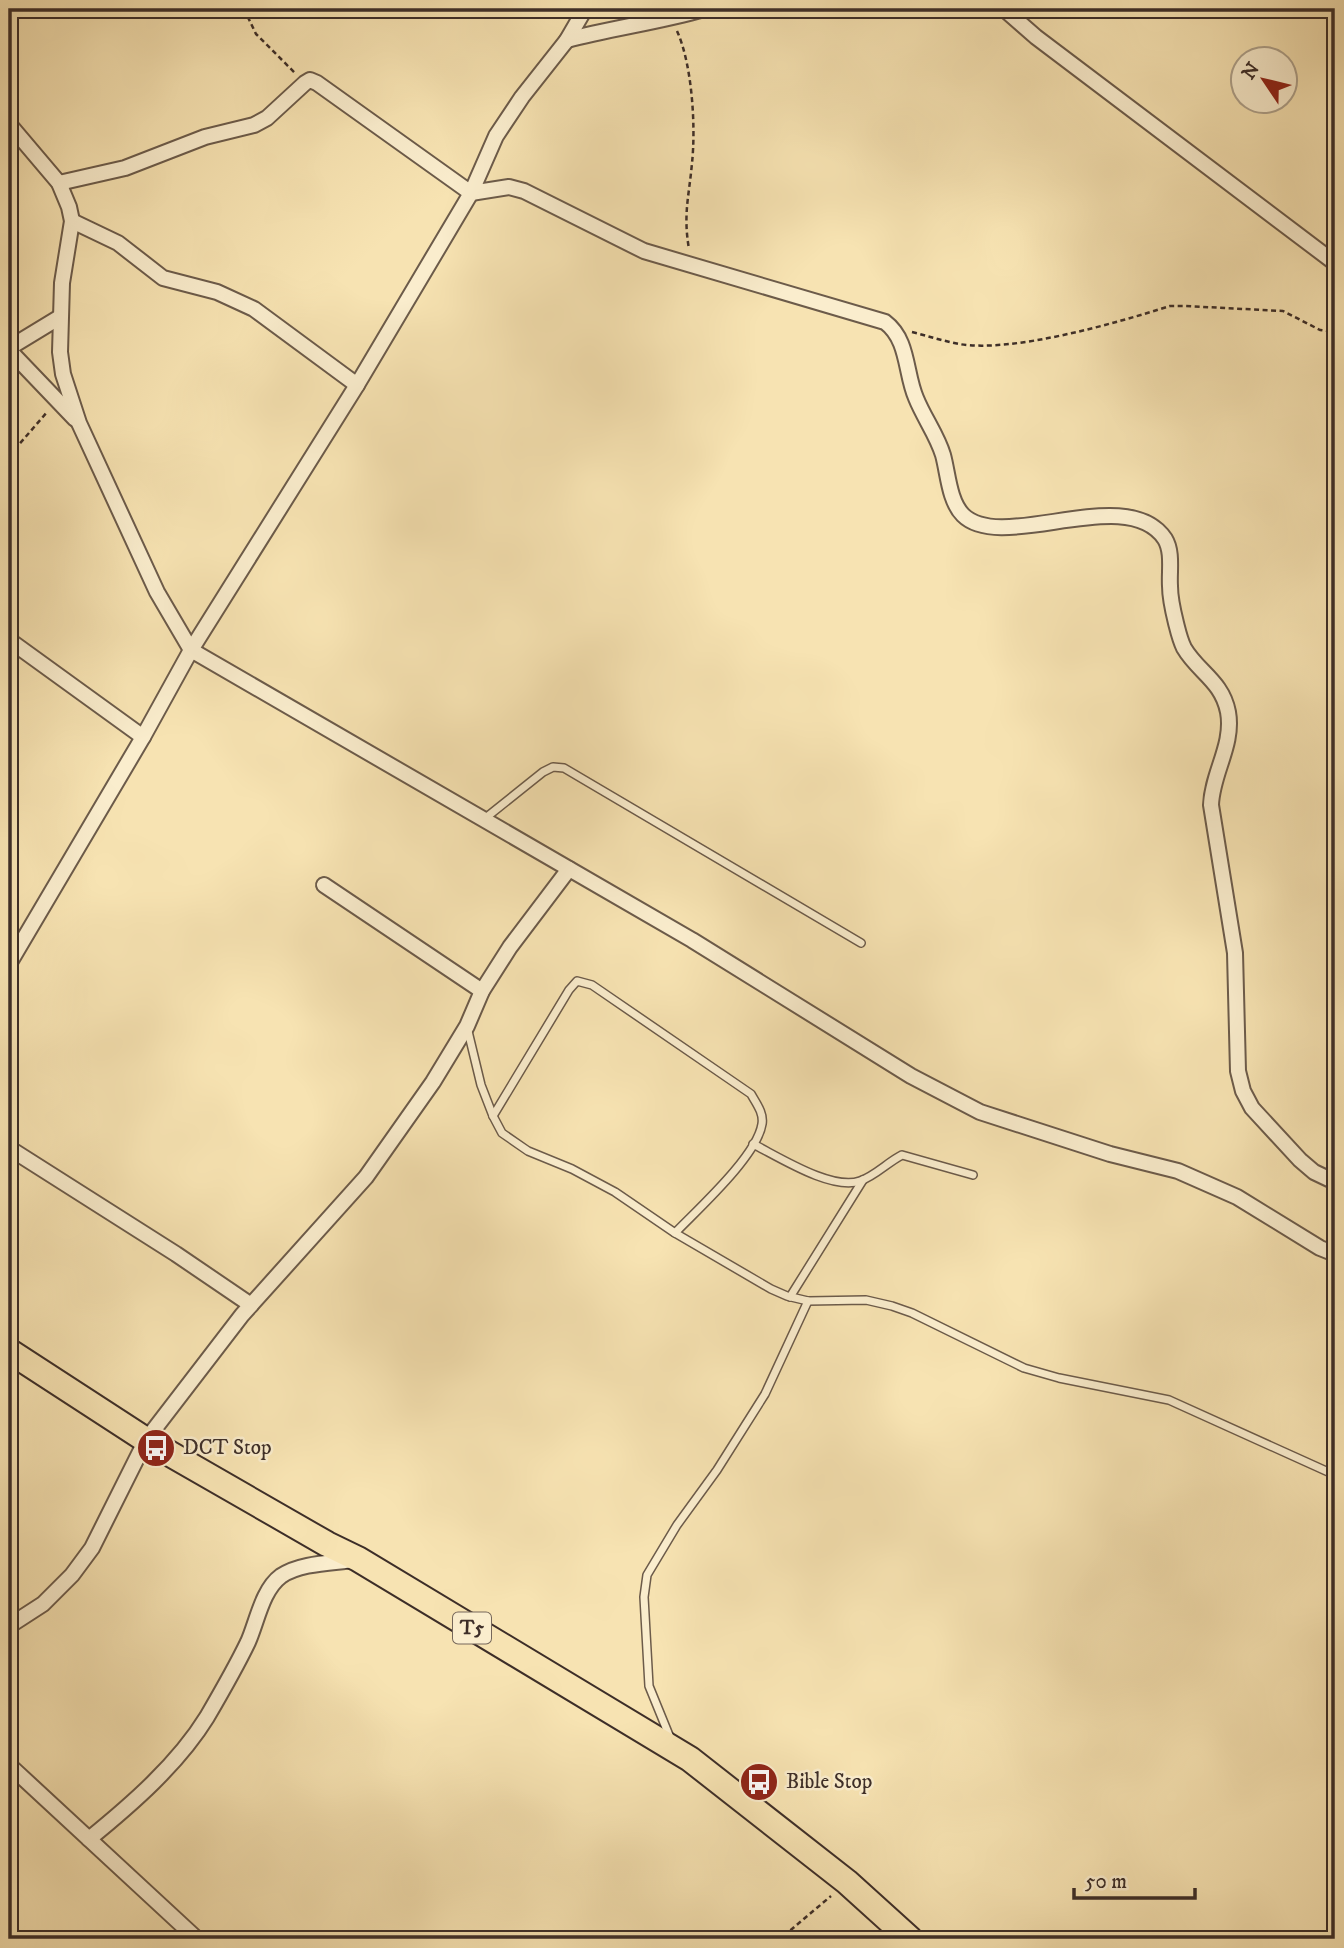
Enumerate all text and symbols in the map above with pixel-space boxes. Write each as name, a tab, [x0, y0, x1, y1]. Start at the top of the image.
north arrow	[1228, 46, 1298, 116]
text: N	[1237, 58, 1265, 84]
bus stop icon: DCT Stop	[135, 1427, 177, 1469]
place label: DCT Stop	[183, 1435, 272, 1461]
road number: T5	[453, 1612, 491, 1644]
bus stop icon: Bible Stop	[738, 1761, 780, 1803]
place label: Bible Stop	[786, 1769, 872, 1795]
scale bar	[1074, 1857, 1195, 1901]
text: 50 m	[1085, 1869, 1127, 1895]

